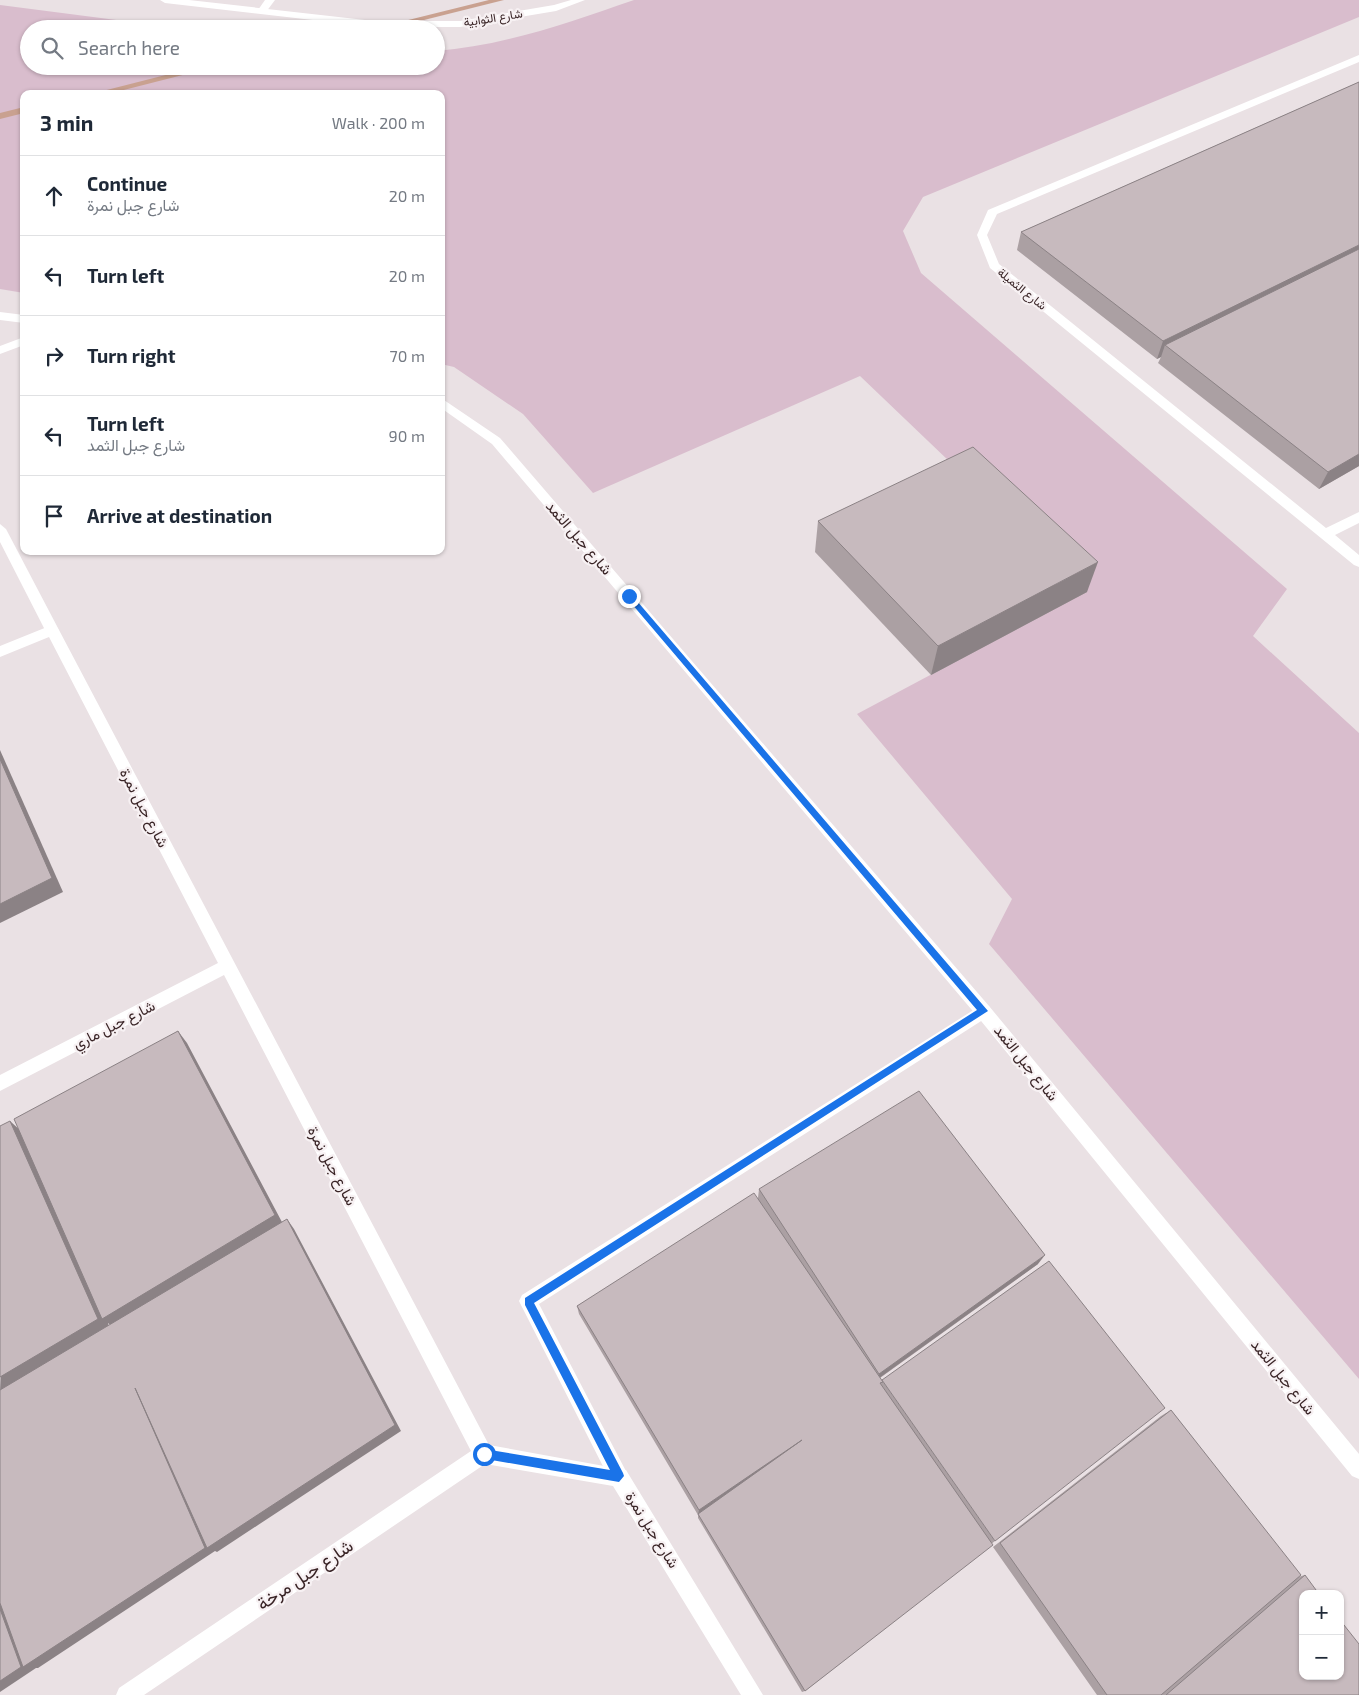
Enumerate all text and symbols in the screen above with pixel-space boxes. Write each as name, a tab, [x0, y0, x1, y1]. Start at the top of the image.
street label: شارع الثوابية	[462, 5, 524, 32]
search box	[20, 20, 445, 75]
icon: search	[38, 34, 66, 62]
text: Search here	[78, 36, 180, 59]
text: 3 min	[40, 110, 93, 135]
text: Walk · 200 m	[332, 113, 425, 132]
text: Continue	[87, 172, 167, 195]
icon: ahead	[40, 182, 68, 210]
text: 20 m	[389, 186, 425, 205]
text: شارع جبل نمرة	[87, 195, 179, 214]
icon: left	[40, 262, 68, 290]
text: Turn left	[87, 264, 164, 287]
street label: شارع الثميلة	[994, 264, 1050, 314]
text: 20 m	[389, 266, 425, 285]
icon: right	[40, 342, 68, 370]
text: Turn right	[87, 344, 175, 367]
text: 70 m	[390, 346, 425, 365]
text: Turn left	[87, 412, 164, 435]
icon: left	[40, 422, 68, 450]
text: 90 m	[389, 426, 425, 445]
text: شارع جبل الثمد	[87, 435, 185, 454]
street label: شارع جبل الثمد	[541, 497, 617, 580]
icon: arrive	[40, 502, 68, 530]
text: Arrive at destination	[87, 504, 272, 527]
route end	[618, 585, 641, 608]
street label: شارع جبل نمرة	[114, 765, 173, 852]
street label: شارع جبل ماري	[69, 996, 160, 1057]
street label: شارع جبل الثمد	[989, 1021, 1063, 1106]
street label: شارع جبل نمرة	[302, 1123, 361, 1210]
street label: شارع جبل الثمد	[1246, 1335, 1320, 1420]
route start	[473, 1443, 496, 1466]
street label: شارع جبل نمرة	[620, 1488, 684, 1573]
street label: شارع جبل مرخة	[252, 1534, 358, 1616]
map controls	[1299, 1590, 1344, 1680]
button: +	[1299, 1590, 1344, 1635]
button: −	[1299, 1635, 1344, 1680]

